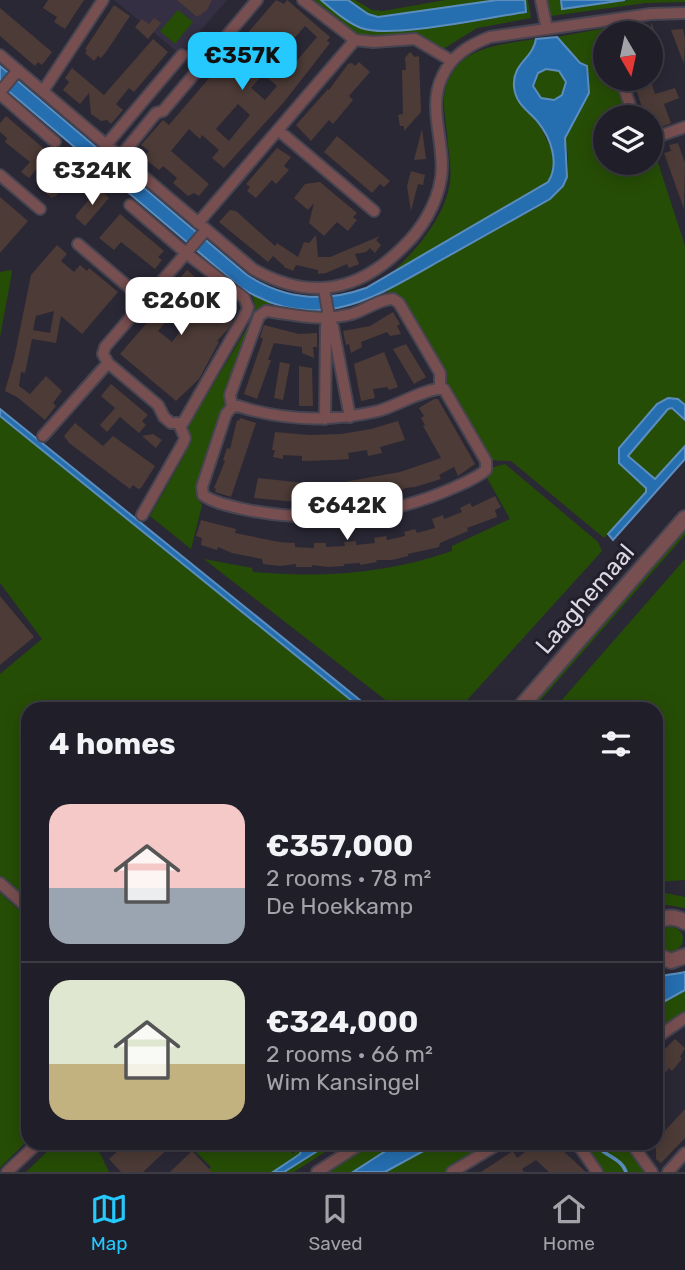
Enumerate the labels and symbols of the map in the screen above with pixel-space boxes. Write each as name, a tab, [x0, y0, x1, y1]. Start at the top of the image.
north arrow	[593, 21, 663, 91]
pin: €357K	[193, 32, 291, 92]
pin: €324K	[43, 148, 141, 207]
pin: €260K	[132, 278, 230, 337]
pin: €642K	[298, 482, 396, 542]
street label: Laaghemaal	[530, 538, 640, 660]

